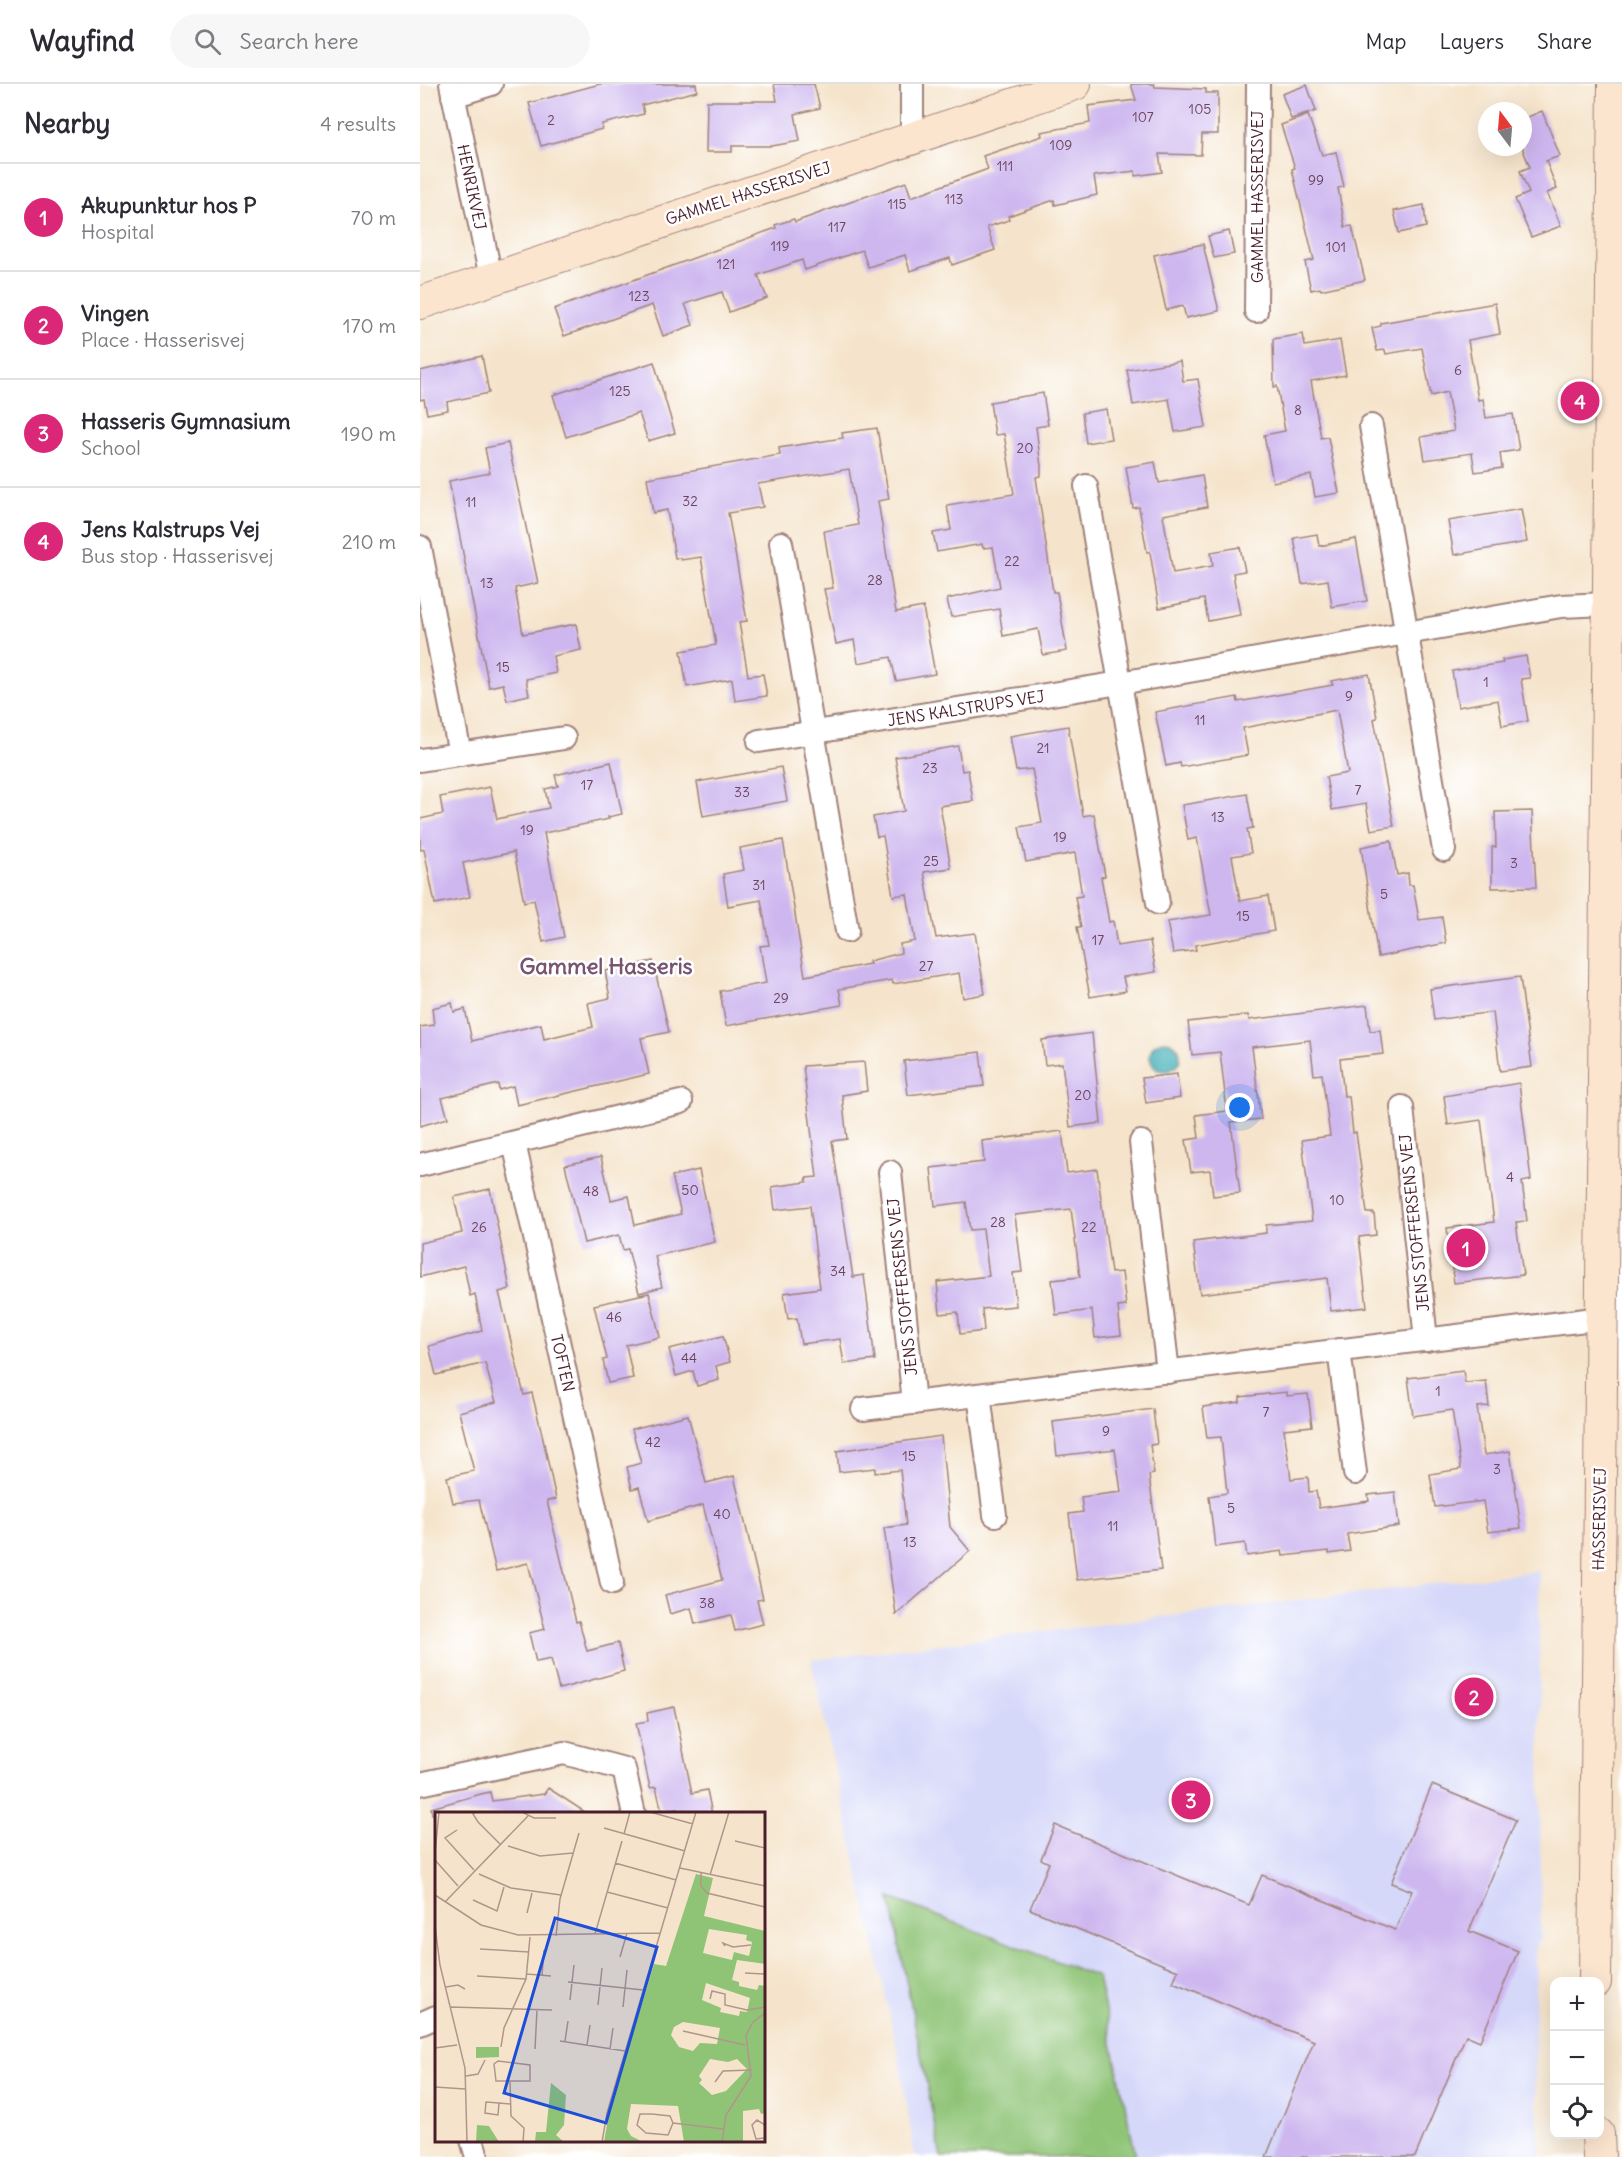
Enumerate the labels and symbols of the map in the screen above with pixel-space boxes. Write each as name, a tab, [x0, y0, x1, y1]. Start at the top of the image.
house number: 105	[1189, 100, 1211, 118]
north arrow	[1478, 102, 1532, 156]
house number: 107	[1132, 108, 1154, 126]
house number: 2	[547, 111, 555, 129]
street label: GAMMEL HASSERISVEJ	[1247, 111, 1267, 283]
house number: 109	[1050, 136, 1072, 154]
street label: HENRIKVEJ	[453, 142, 491, 232]
street label: GAMMEL HASSERISVEJ	[663, 157, 833, 229]
house number: 111	[997, 157, 1013, 175]
house number: 99	[1308, 171, 1324, 189]
house number: 113	[944, 190, 964, 208]
house number: 115	[887, 195, 907, 213]
house number: 117	[828, 218, 846, 236]
house number: 119	[770, 237, 790, 255]
house number: 101	[1326, 238, 1346, 256]
house number: 121	[717, 255, 735, 273]
house number: 123	[628, 287, 650, 305]
house number: 6	[1454, 361, 1462, 379]
pin: 4	[1560, 378, 1600, 424]
house number: 125	[609, 382, 631, 400]
house number: 8	[1294, 401, 1302, 419]
house number: 20	[1017, 439, 1033, 457]
house number: 32	[682, 492, 698, 510]
house number: 11	[465, 493, 477, 511]
house number: 22	[1004, 552, 1020, 570]
house number: 28	[867, 571, 883, 589]
house number: 13	[480, 574, 494, 592]
house number: 15	[496, 658, 510, 676]
house number: 1	[1483, 673, 1489, 691]
street label: JENS KALSTRUPS VEJ	[886, 686, 1046, 730]
house number: 9	[1345, 687, 1353, 705]
house number: 11	[1194, 711, 1206, 729]
house number: 21	[1036, 739, 1050, 757]
house number: 23	[922, 759, 938, 777]
house number: 17	[581, 776, 593, 794]
house number: 7	[1355, 781, 1362, 799]
house number: 33	[734, 783, 750, 801]
house number: 13	[1211, 808, 1225, 826]
house number: 19	[520, 821, 534, 839]
house number: 19	[1053, 828, 1067, 846]
house number: 25	[923, 852, 939, 870]
house number: 3	[1510, 854, 1518, 872]
house number: 31	[752, 876, 766, 894]
house number: 5	[1380, 885, 1388, 903]
house number: 15	[1236, 907, 1250, 925]
house number: 17	[1092, 931, 1104, 949]
district label: Gammel Hasseris	[519, 952, 693, 980]
house number: 27	[919, 957, 933, 975]
house number: 29	[773, 989, 789, 1007]
house number: 20	[1075, 1086, 1091, 1104]
your location	[1225, 1093, 1254, 1122]
street label: JENS STOFFERSENS VEJ	[1395, 1133, 1433, 1313]
house number: 4	[1506, 1168, 1514, 1186]
house number: 50	[681, 1181, 699, 1199]
house number: 48	[583, 1182, 599, 1200]
house number: 10	[1330, 1191, 1344, 1209]
street label: JENS STOFFERSENS VEJ	[883, 1197, 921, 1377]
house number: 28	[990, 1213, 1006, 1231]
house number: 26	[471, 1218, 487, 1236]
house number: 22	[1081, 1218, 1097, 1236]
pin: 1	[1446, 1226, 1486, 1270]
house number: 34	[830, 1262, 846, 1280]
house number: 46	[606, 1308, 622, 1326]
street label: TOFTEN	[547, 1332, 579, 1394]
house number: 44	[681, 1349, 697, 1367]
house number: 1	[1435, 1382, 1441, 1400]
house number: 7	[1263, 1403, 1270, 1421]
house number: 9	[1102, 1422, 1110, 1440]
house number: 42	[645, 1433, 661, 1451]
house number: 15	[902, 1447, 916, 1465]
house number: 3	[1493, 1460, 1501, 1478]
street label: HASSERISVEJ	[1588, 1467, 1610, 1571]
house number: 5	[1227, 1499, 1235, 1517]
house number: 40	[713, 1505, 731, 1523]
house number: 11	[1107, 1517, 1119, 1535]
house number: 13	[903, 1533, 917, 1551]
house number: 38	[699, 1594, 715, 1612]
pin: 2	[1454, 1674, 1494, 1720]
pin: 3	[1172, 1778, 1210, 1822]
inset map	[435, 1812, 765, 2142]

